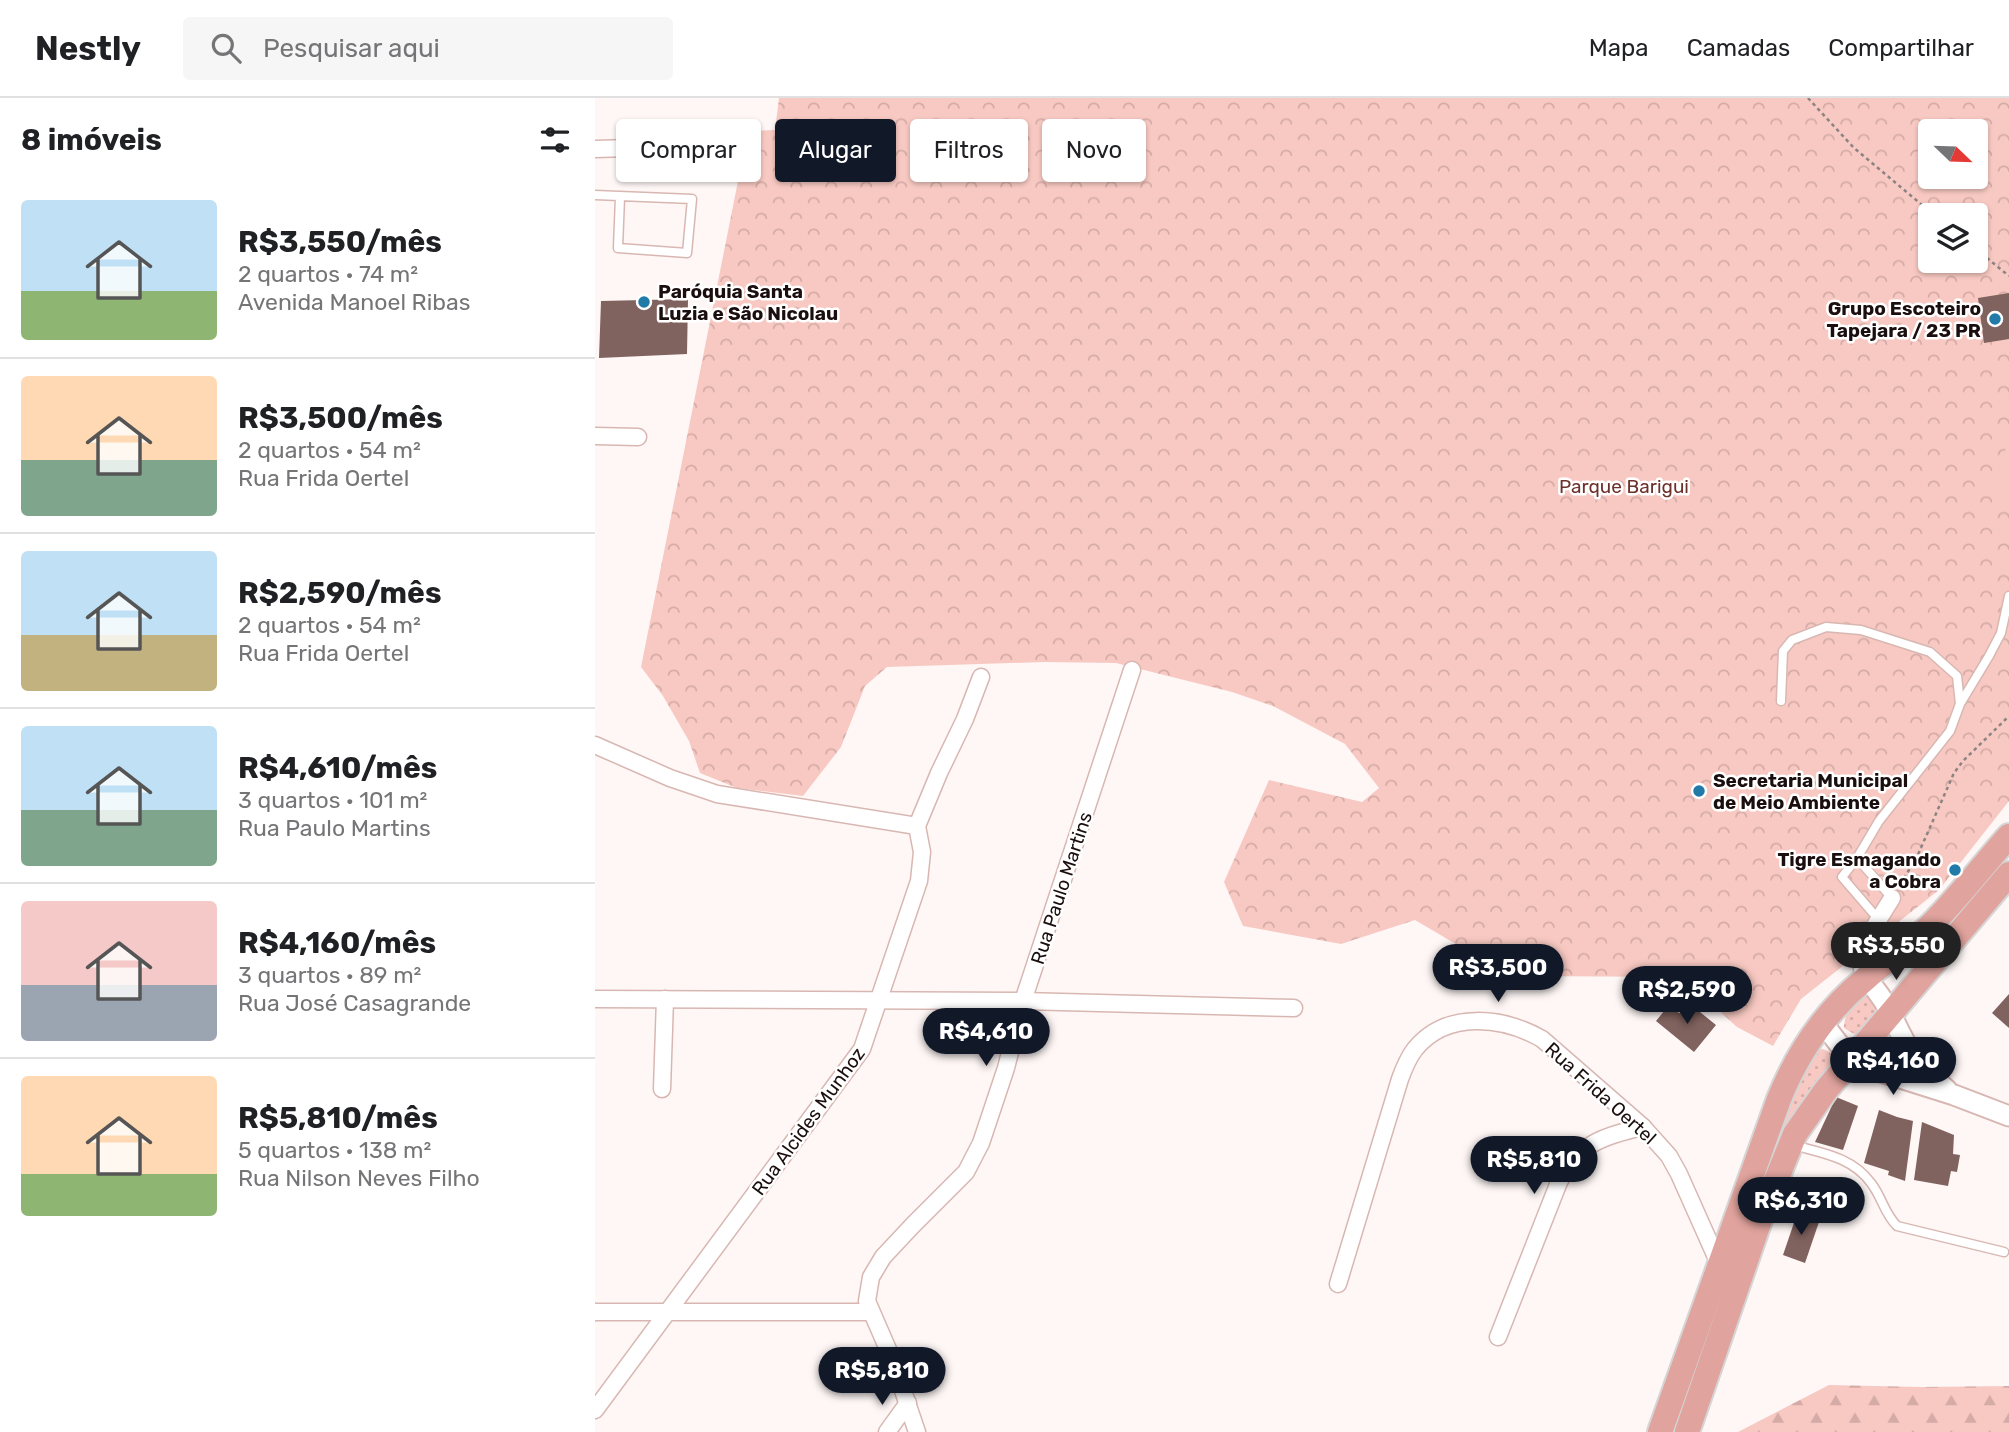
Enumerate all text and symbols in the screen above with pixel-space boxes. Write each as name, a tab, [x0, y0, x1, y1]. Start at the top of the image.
search box	[183, 17, 673, 80]
text: Nestly	[35, 29, 141, 68]
icon: search	[207, 29, 245, 67]
text: Pesquisar aqui	[263, 33, 440, 64]
text: Mapa	[1589, 34, 1649, 62]
text: Camadas	[1687, 34, 1790, 62]
text: Compartilhar	[1828, 34, 1974, 62]
chip: Comprar	[616, 119, 761, 182]
chip: Alugar	[775, 119, 896, 182]
chip: Filtros	[910, 119, 1028, 182]
chip: Novo	[1042, 119, 1146, 182]
north arrow	[1918, 119, 1988, 189]
map controls	[1918, 119, 1988, 273]
icon: filters	[536, 121, 574, 159]
text: 8 imóveis	[21, 122, 162, 158]
button: layers	[1918, 203, 1988, 273]
text: R$3,550/mês	[238, 224, 442, 260]
icon: home	[77, 228, 161, 312]
text: 2 quartos · 74 m²	[238, 260, 418, 288]
place label: Paróquia Santa Luzia e São Nicolau	[658, 280, 838, 325]
text: Avenida Manoel Ribas	[238, 288, 470, 316]
marker: Paróquia Santa Luzia e São Nicolau	[636, 294, 652, 310]
place label: Grupo Escoteiro Tapejara / 23 PR	[1826, 297, 1981, 342]
marker: Grupo Escoteiro Tapejara / 23 PR	[1987, 311, 2003, 327]
text: R$3,500/mês	[238, 400, 443, 436]
icon: home	[77, 404, 161, 488]
text: 2 quartos · 54 m²	[238, 436, 421, 464]
text: Rua Frida Oertel	[238, 464, 409, 492]
park label: Parque Barigui	[1559, 475, 1689, 498]
text: R$2,590/mês	[238, 575, 442, 611]
icon: home	[77, 579, 161, 663]
text: 2 quartos · 54 m²	[238, 611, 421, 639]
text: Rua Frida Oertel	[238, 639, 409, 667]
text: R$4,610/mês	[238, 750, 437, 786]
icon: home	[77, 754, 161, 838]
place label: Secretaria Municipal de Meio Ambiente	[1713, 769, 1908, 814]
marker: Secretaria Municipal de Meio Ambiente	[1691, 783, 1707, 799]
text: 3 quartos · 101 m²	[238, 786, 427, 814]
street label: Rua Paulo Martins	[1026, 809, 1097, 967]
text: Rua Paulo Martins	[238, 814, 431, 842]
place label: Tigre Esmagando a Cobra	[1778, 848, 1941, 893]
marker: Tigre Esmagando a Cobra	[1947, 862, 1963, 878]
pin: R$3,550	[1831, 922, 1961, 982]
text: R$4,160/mês	[238, 925, 436, 961]
icon: home	[77, 929, 161, 1013]
text: R$3,550	[1847, 931, 1945, 959]
pin: R$3,500	[1433, 944, 1563, 1004]
text: R$3,500	[1449, 953, 1547, 981]
text: 3 quartos · 89 m²	[238, 961, 421, 989]
pin: R$2,590	[1622, 967, 1752, 1026]
text: R$2,590	[1638, 975, 1736, 1003]
text: Rua José Casagrande	[238, 989, 471, 1017]
pin: R$4,610	[921, 1009, 1051, 1068]
text: R$4,610	[939, 1017, 1033, 1045]
street label: Rua Frida Oertel	[1540, 1037, 1661, 1149]
pin: R$4,160	[1828, 1038, 1958, 1097]
street label: Rua Alcides Munhoz	[747, 1043, 870, 1200]
text: R$4,160	[1846, 1046, 1940, 1074]
text: R$5,810/mês	[238, 1100, 438, 1136]
icon: home	[77, 1104, 161, 1188]
text: 5 quartos · 138 m²	[238, 1136, 431, 1164]
pin: R$5,810	[1469, 1136, 1599, 1196]
text: R$5,810	[1487, 1145, 1581, 1173]
text: Rua Nilson Neves Filho	[238, 1164, 480, 1192]
pin: R$6,310	[1736, 1178, 1866, 1237]
text: R$6,310	[1754, 1186, 1848, 1214]
pin: R$5,810	[817, 1348, 947, 1407]
text: R$5,810	[835, 1356, 929, 1384]

